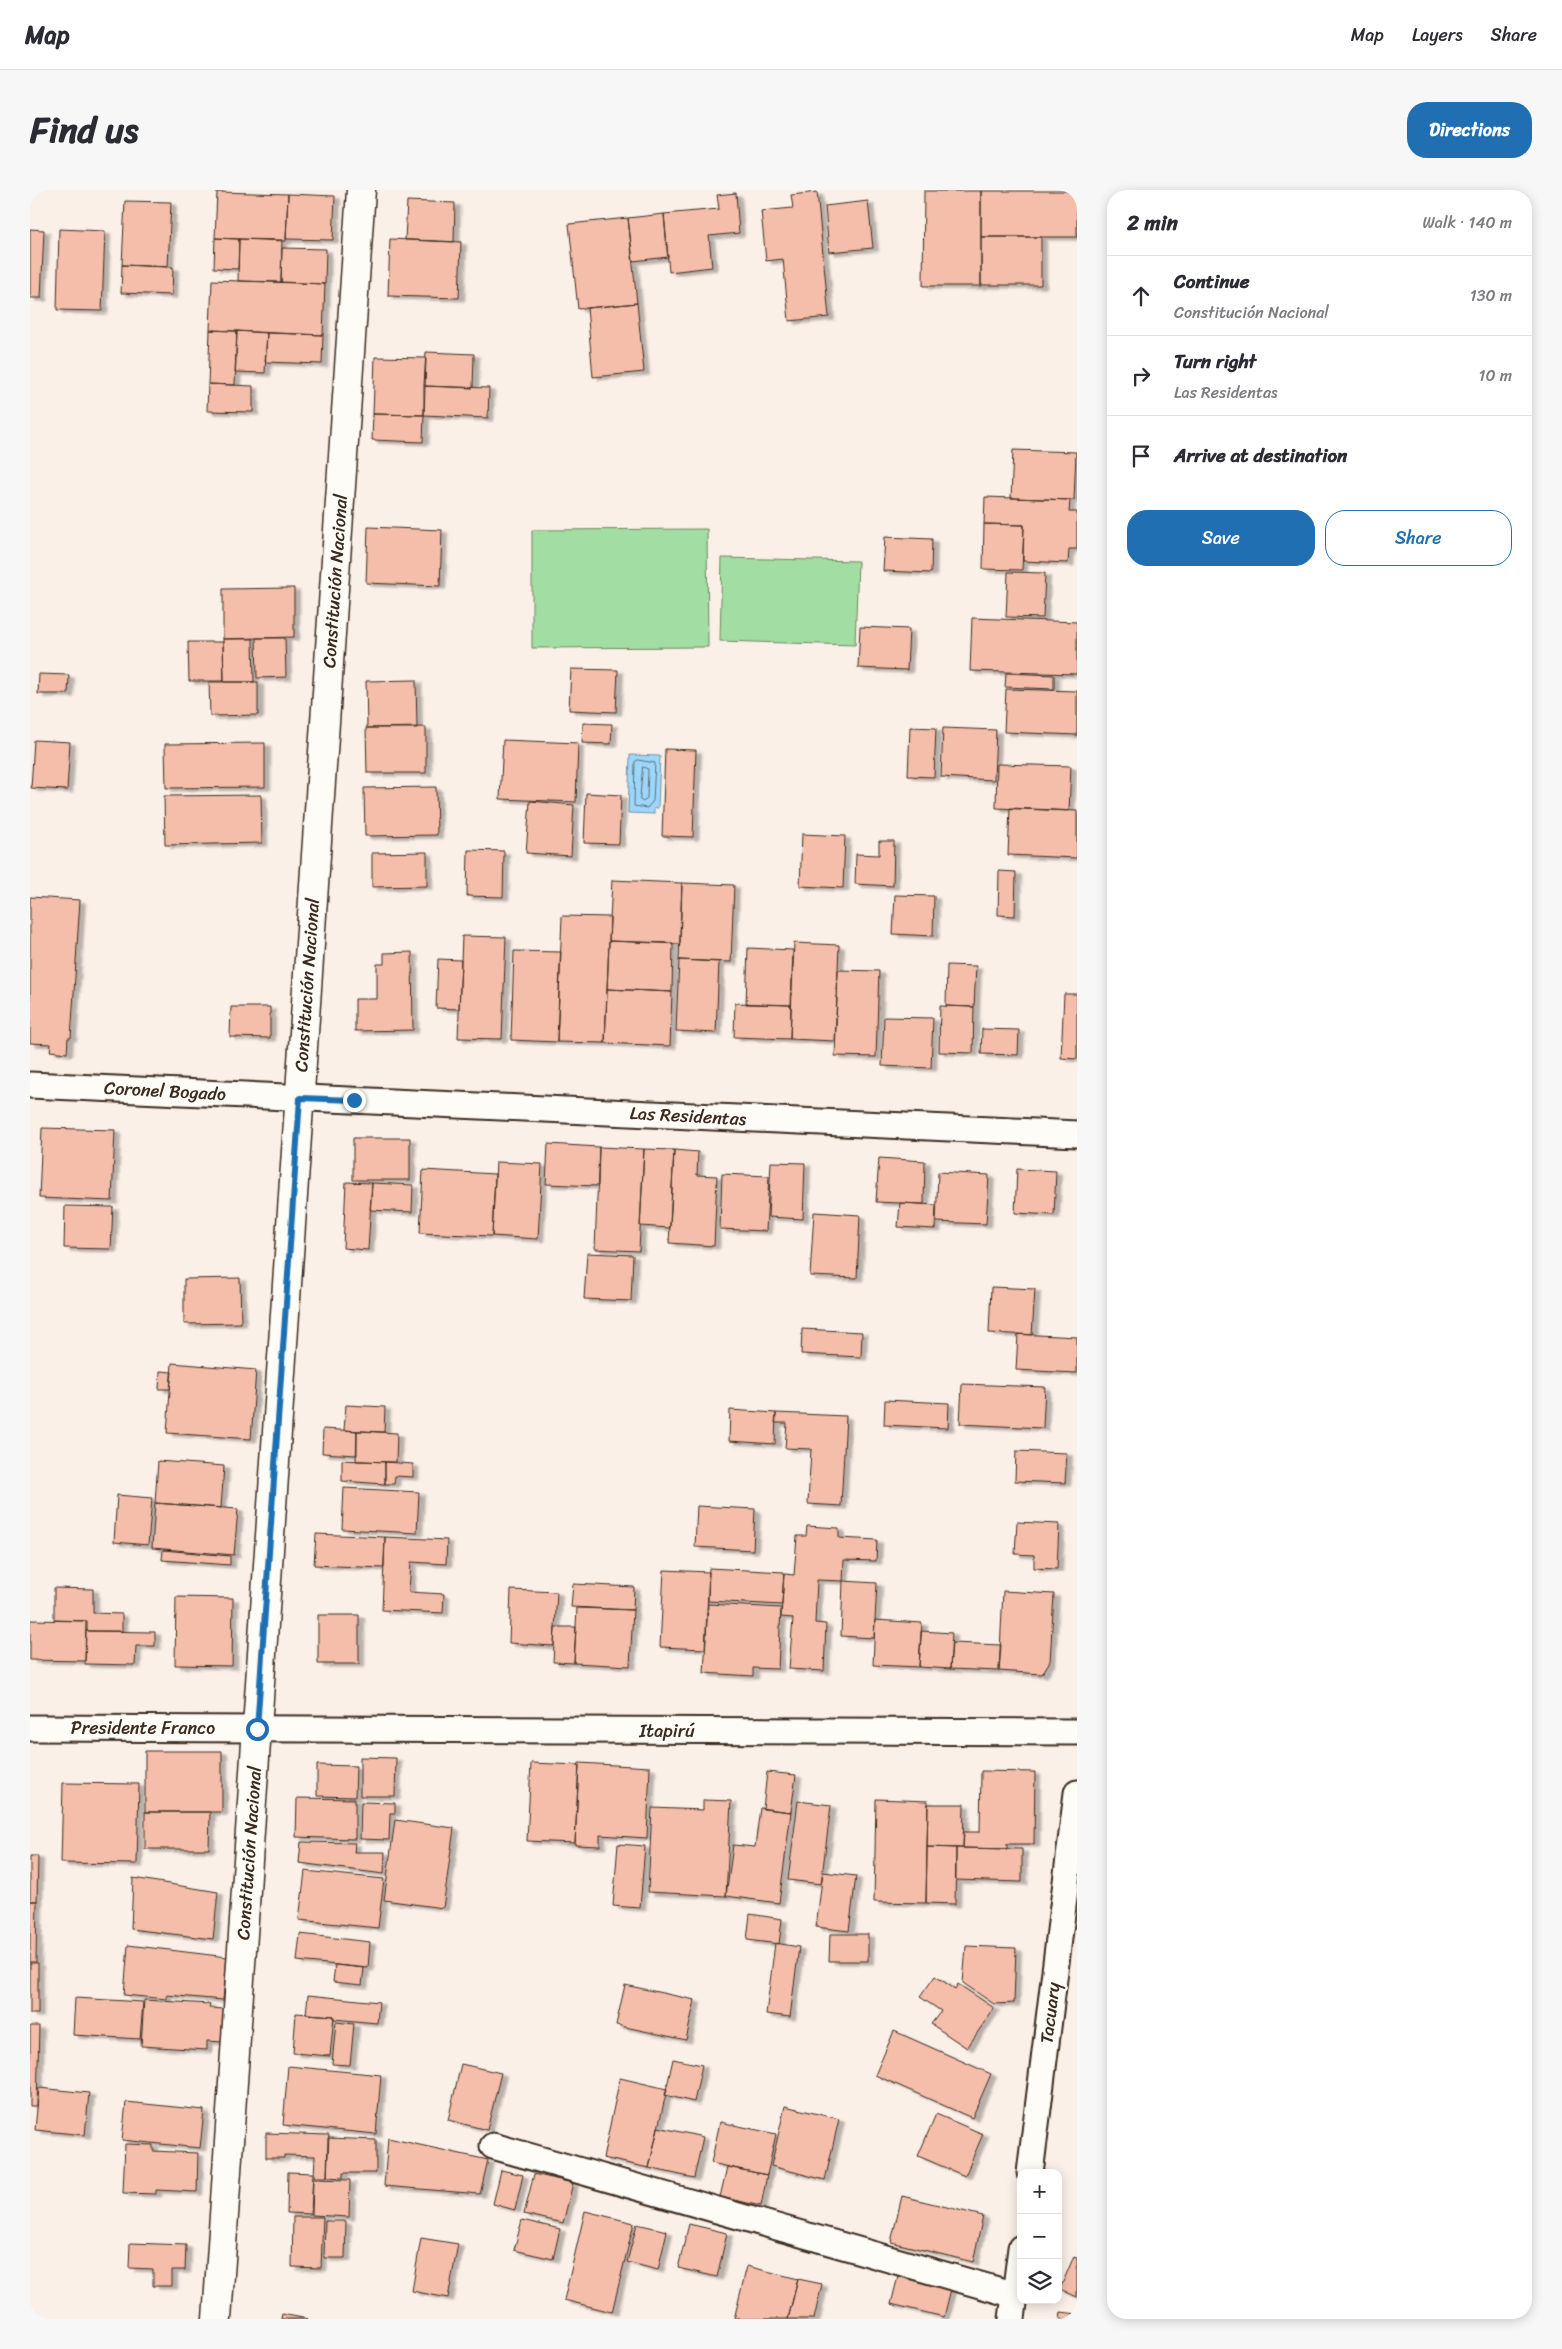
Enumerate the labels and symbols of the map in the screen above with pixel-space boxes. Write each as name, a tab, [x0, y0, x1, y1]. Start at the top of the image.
street label: Constitución Nacional	[313, 492, 357, 669]
street label: Constitución Nacional	[285, 896, 329, 1073]
street label: Coronel Bogado	[103, 1072, 227, 1110]
route end	[343, 1089, 366, 1112]
street label: Las Residentas	[629, 1097, 748, 1135]
street label: Presidente Franco	[71, 1712, 215, 1744]
street label: Itapirú	[638, 1715, 695, 1747]
route start	[246, 1718, 269, 1741]
street label: Constitución Nacional	[227, 1764, 271, 1941]
street label: Tacuary	[1030, 1980, 1070, 2046]

